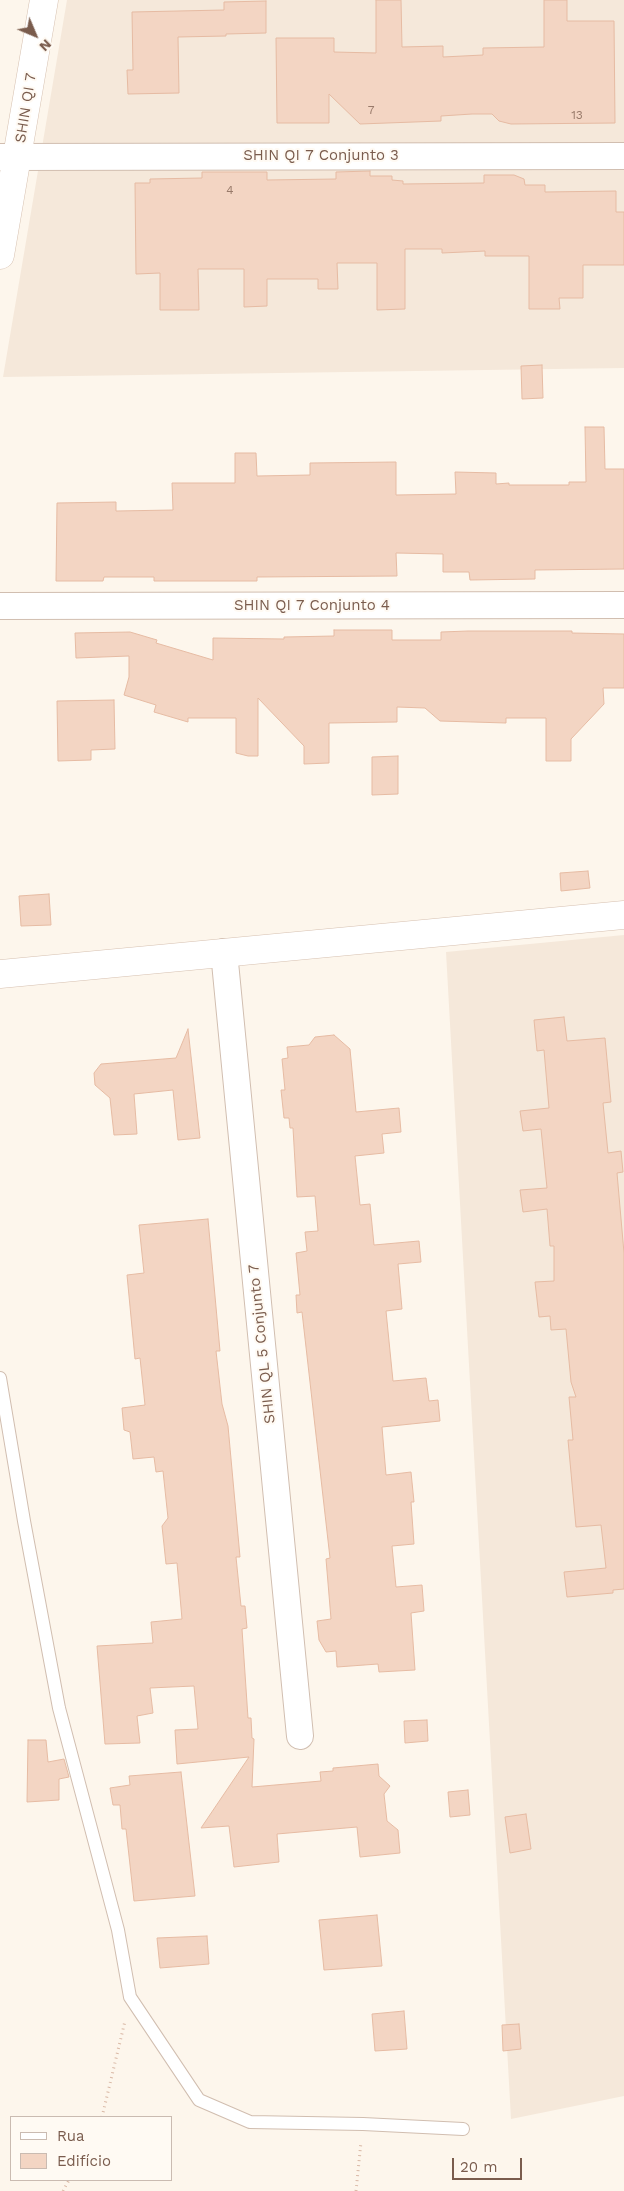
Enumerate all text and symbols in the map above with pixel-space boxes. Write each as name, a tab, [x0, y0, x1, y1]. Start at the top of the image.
north arrow	[10, 10, 60, 60]
text: N	[36, 36, 55, 55]
street label: SHIN QI 7	[12, 72, 40, 144]
house number: 7	[368, 103, 374, 117]
house number: 13	[571, 108, 583, 122]
street label: SHIN QI 7 Conjunto 3	[243, 147, 399, 165]
house number: 4	[226, 183, 234, 197]
street label: SHIN QI 7 Conjunto 4	[234, 597, 390, 615]
street label: SHIN QL 5 Conjunto 7	[245, 1263, 279, 1425]
legend	[10, 2116, 172, 2181]
text: Rua	[57, 2127, 85, 2145]
scale bar	[454, 2148, 524, 2180]
text: Edifício	[57, 2152, 111, 2170]
text: 20 m	[460, 2158, 498, 2176]

